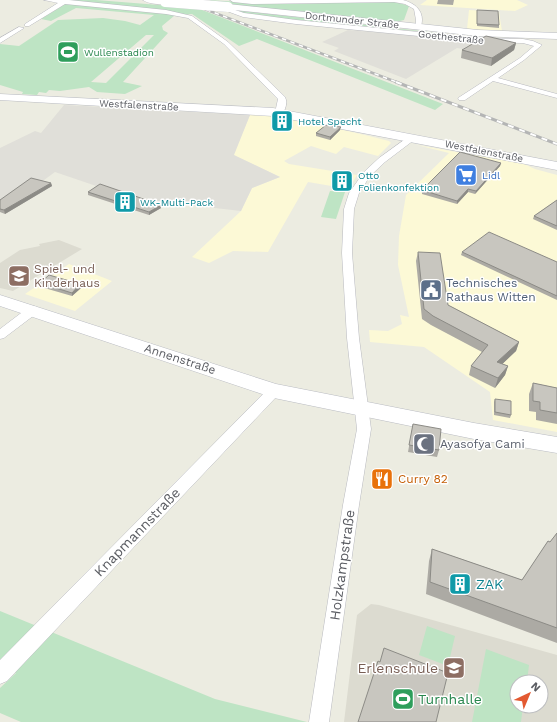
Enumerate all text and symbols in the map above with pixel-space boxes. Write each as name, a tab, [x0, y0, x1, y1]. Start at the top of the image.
street label: Dortmunder Straße	[304, 10, 400, 30]
street label: Goethestraße	[418, 28, 485, 46]
sports icon: Wullenstadion	[55, 39, 81, 65]
place label: Wullenstadion	[84, 47, 154, 58]
street label: Westfalenstraße	[99, 97, 179, 113]
building icon: Hotel Specht	[269, 108, 295, 134]
place label: Hotel Specht	[298, 116, 362, 127]
street label: Westfalenstraße	[444, 138, 524, 164]
supermarket icon: Lidl	[453, 162, 479, 188]
building icon: Otto Folienkonfektion	[329, 168, 355, 194]
place label: Otto Folienkonfektion	[358, 170, 439, 193]
place label: Lidl	[482, 170, 500, 181]
building icon: WK-Multi-Pack	[112, 189, 138, 215]
place label: WK-Multi-Pack	[140, 197, 213, 208]
place label: Spiel- und Kinderhaus	[34, 262, 100, 290]
school or university icon: Spiel- und Kinderhaus	[6, 263, 32, 289]
place label: Technisches Rathaus Witten	[446, 276, 536, 304]
public building icon: Technisches Rathaus Witten	[418, 277, 444, 303]
street label: Annenstraße	[142, 341, 218, 377]
mosque icon: Ayasofya Cami	[411, 431, 437, 457]
place label: Ayasofya Cami	[440, 437, 525, 451]
restaurant icon: Curry 82	[369, 466, 395, 492]
place label: Curry 82	[398, 472, 448, 486]
street label: Knapmannstraße	[91, 485, 183, 579]
street label: Holzkampstraße	[326, 509, 358, 621]
building icon: ZAK	[447, 571, 473, 597]
place label: ZAK	[476, 576, 503, 592]
school or university icon: Erlenschule	[441, 655, 467, 681]
place label: Erlenschule	[357, 660, 438, 676]
north arrow	[509, 674, 549, 714]
text: N	[528, 680, 543, 695]
sports icon: Turnhalle	[390, 686, 416, 712]
place label: Turnhalle	[418, 691, 482, 707]

